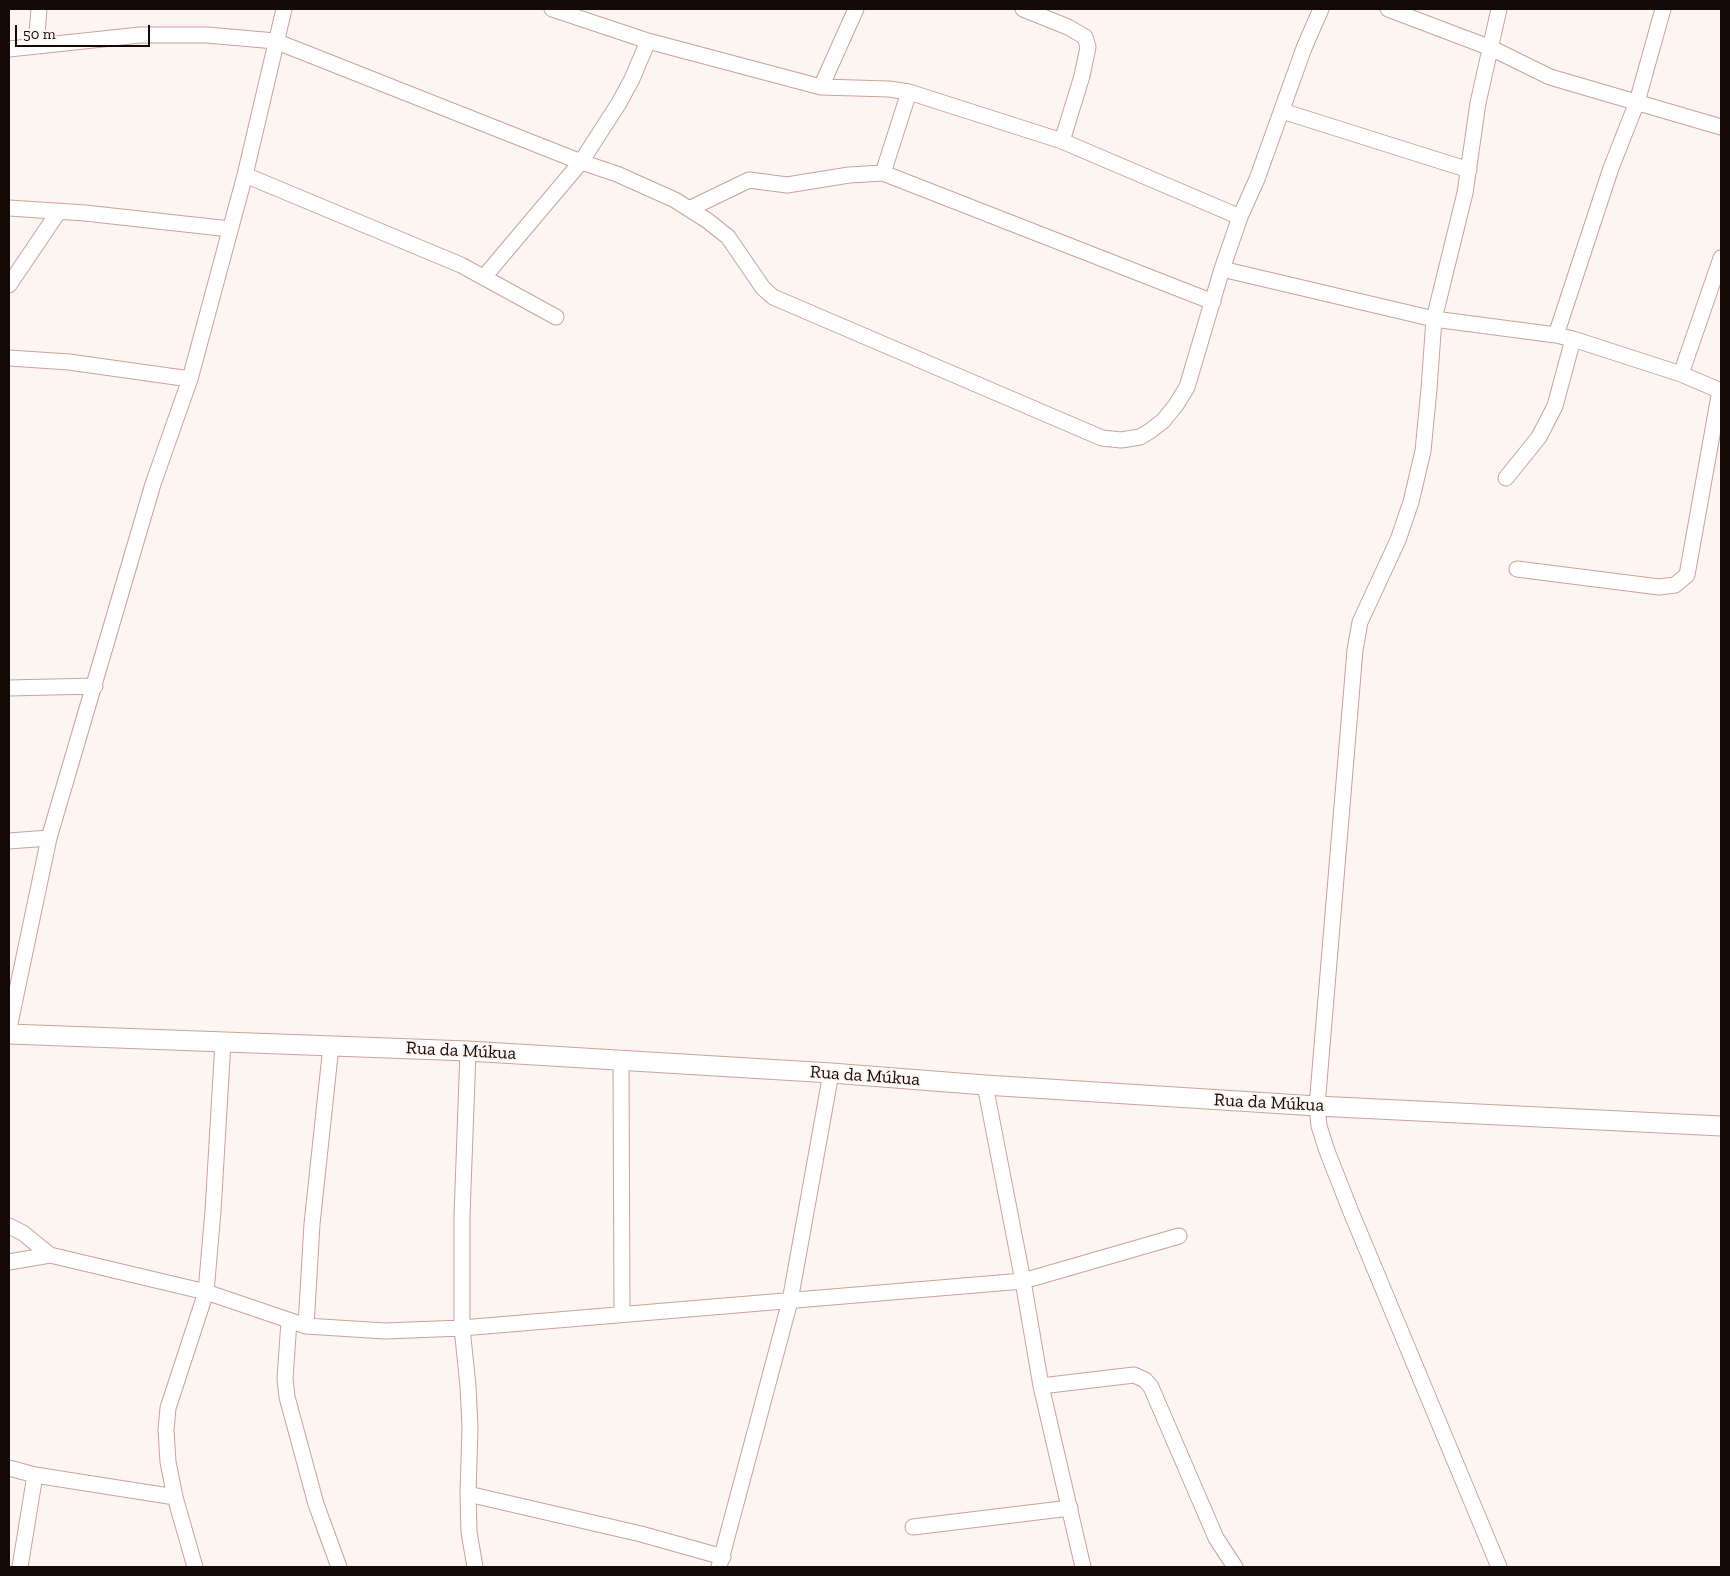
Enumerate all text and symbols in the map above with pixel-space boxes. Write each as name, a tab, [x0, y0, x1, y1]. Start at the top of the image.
scale bar	[18, 15, 152, 47]
text: 50 m	[23, 25, 56, 43]
street label: Rua da Múkua	[405, 1037, 517, 1065]
street label: Rua da Múkua	[809, 1061, 921, 1091]
street label: Rua da Múkua	[1213, 1089, 1325, 1117]

